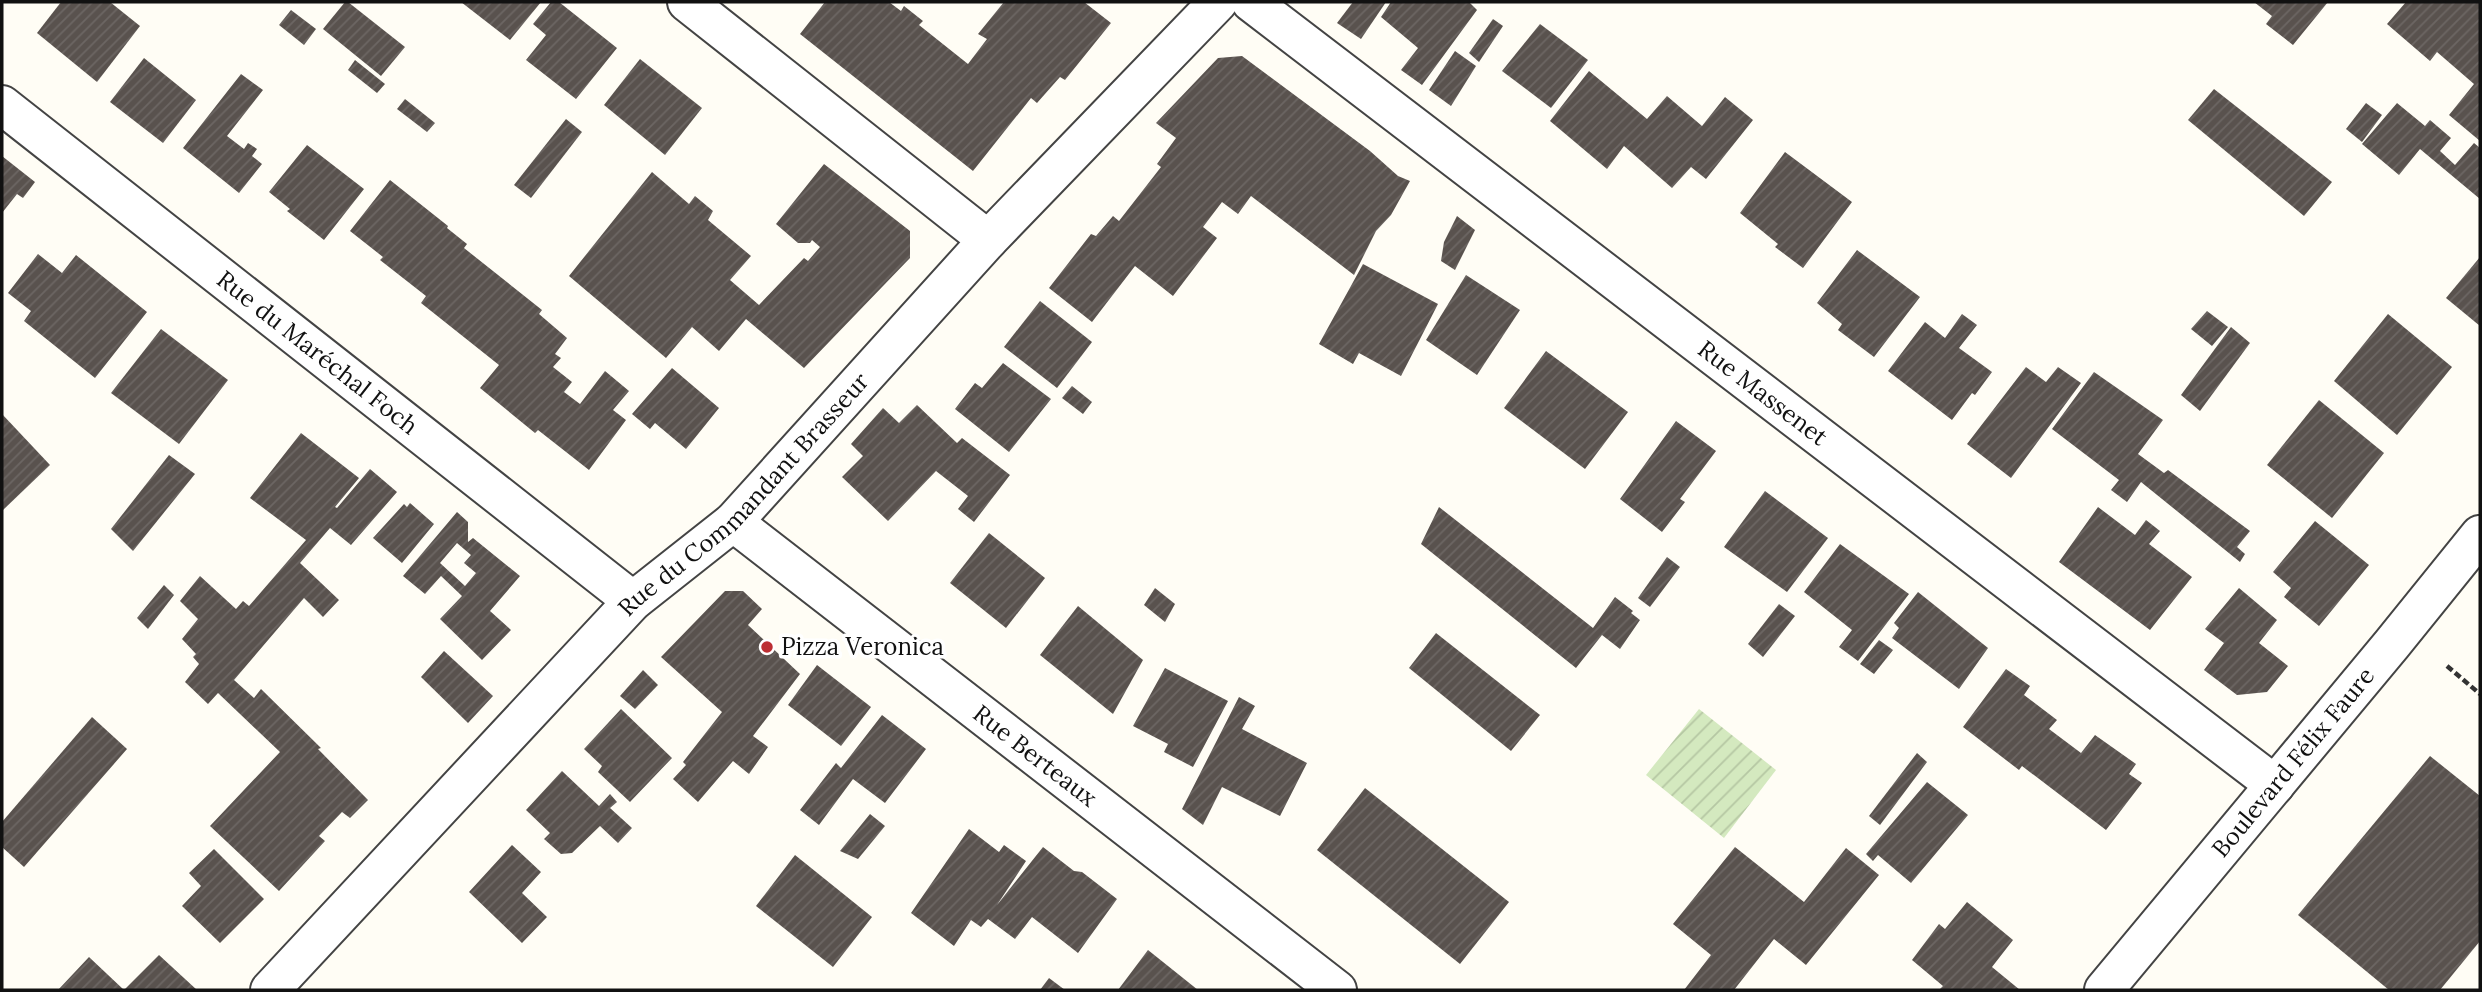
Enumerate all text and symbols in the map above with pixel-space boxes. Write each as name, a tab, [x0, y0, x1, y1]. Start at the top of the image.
street label: Rue du Maréchal Foch	[211, 264, 425, 441]
street label: Rue Massenet	[1692, 333, 1834, 453]
street label: Rue du Commandant Brasseur	[611, 366, 876, 622]
place label: Pizza Veronica	[781, 631, 944, 662]
marker: Pizza Veronica	[759, 639, 775, 655]
street label: Boulevard Félix Faure	[2205, 661, 2381, 864]
street label: Rue Berteaux	[967, 698, 1104, 814]

